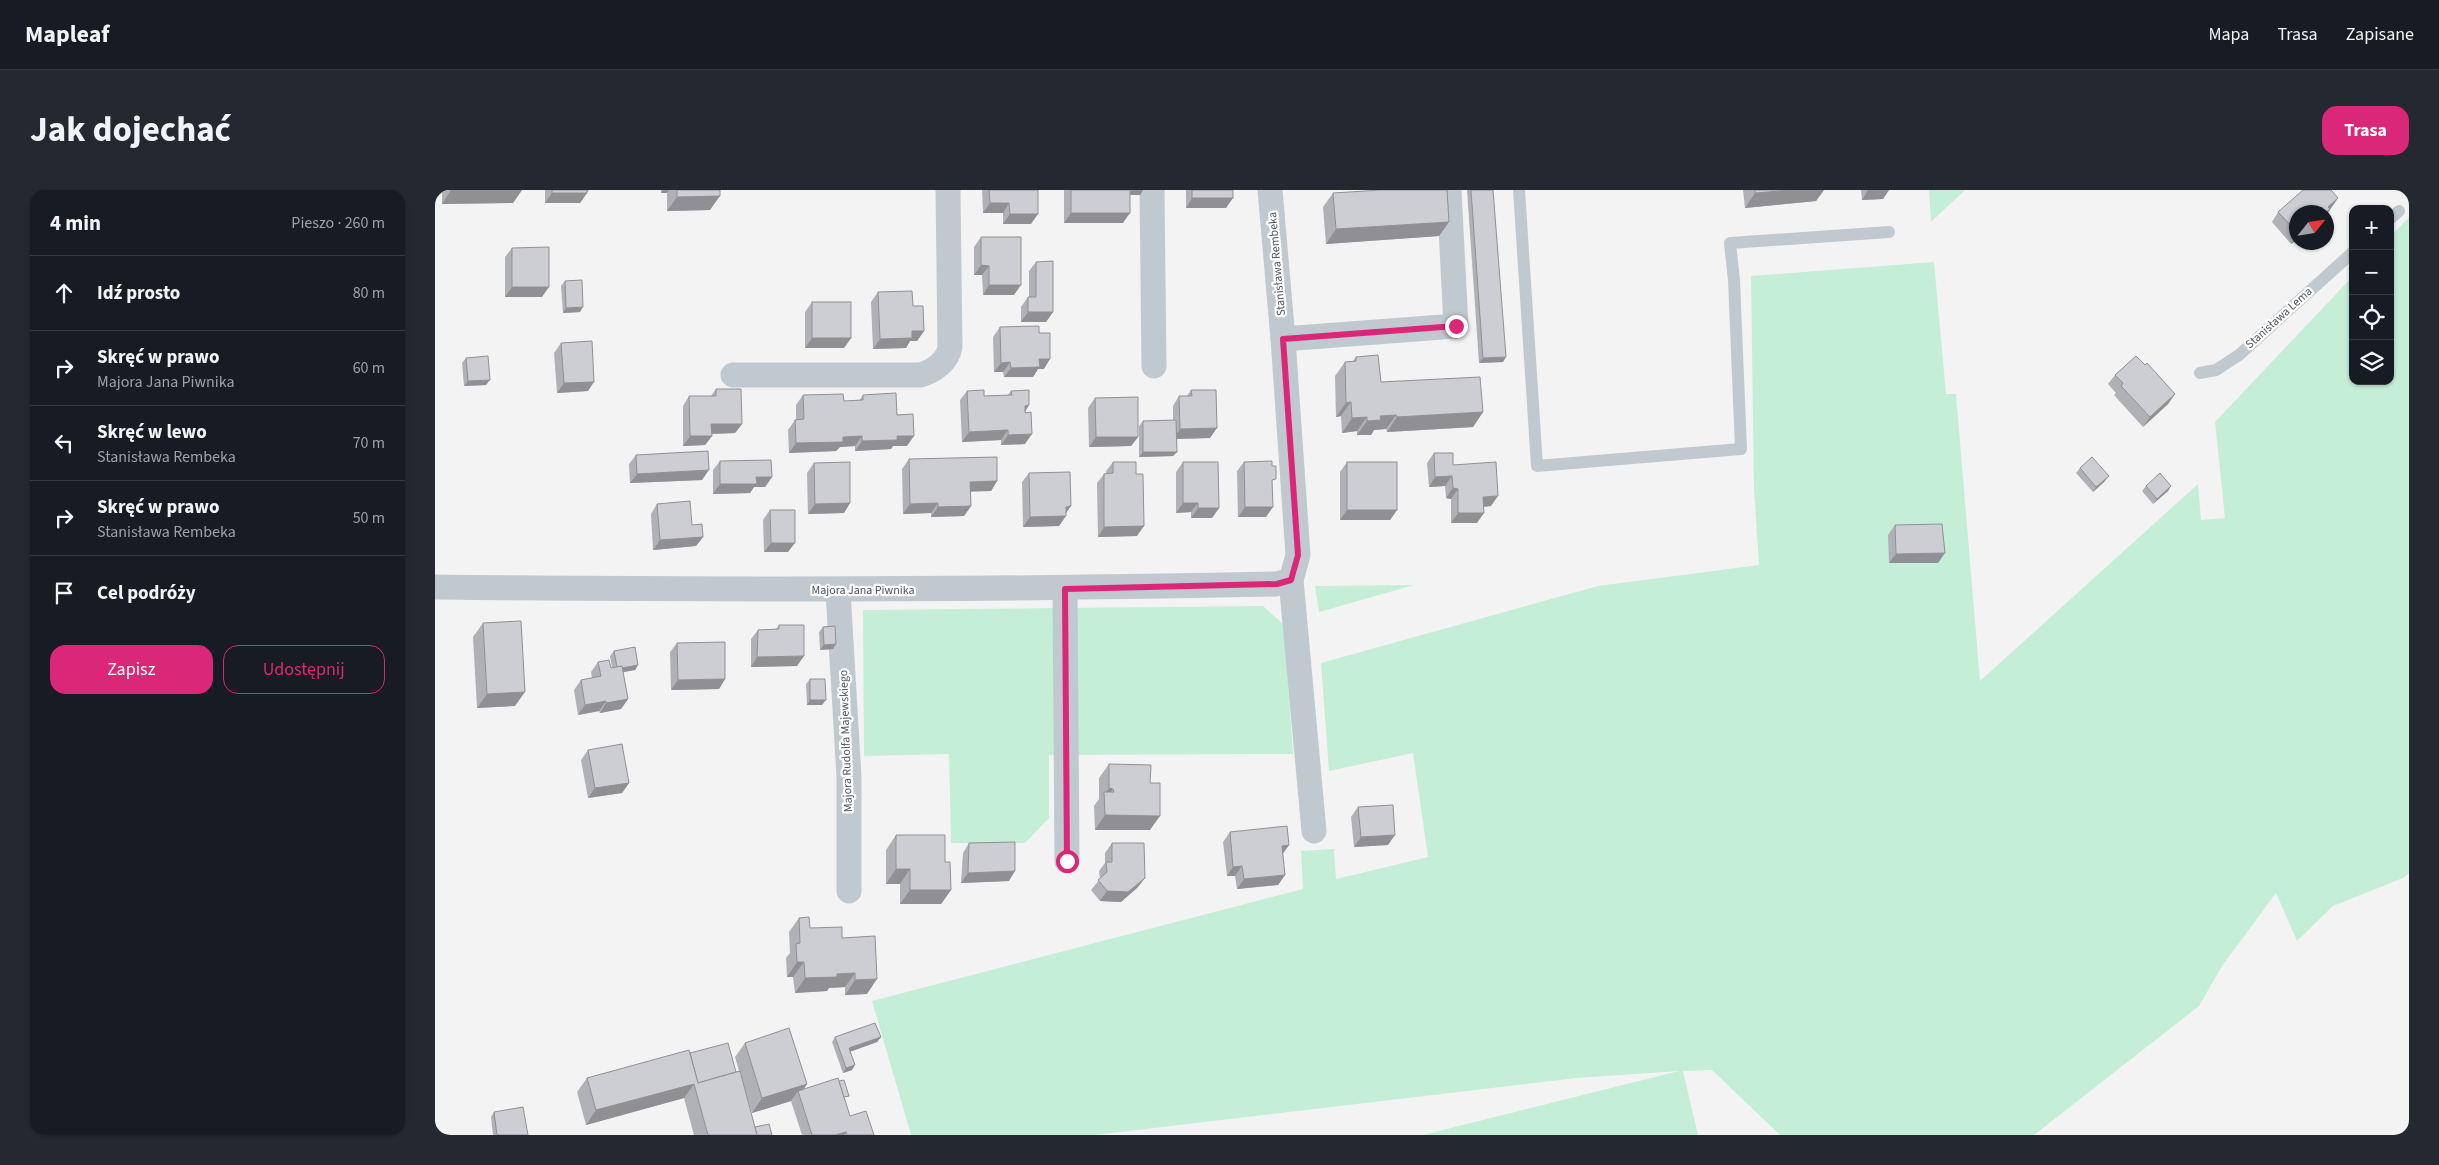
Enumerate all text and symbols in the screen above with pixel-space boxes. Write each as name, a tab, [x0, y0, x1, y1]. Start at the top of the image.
text: Mapleaf	[25, 17, 110, 52]
text: Mapa	[2208, 22, 2249, 47]
text: Trasa	[2277, 22, 2318, 47]
text: Zapisane	[2346, 22, 2414, 47]
text: Jak dojechać	[30, 105, 231, 155]
button: Trasa	[2322, 106, 2409, 155]
north arrow	[2289, 205, 2334, 250]
map controls	[2349, 205, 2394, 385]
button: +	[2349, 205, 2394, 250]
text: 4 min	[50, 208, 101, 238]
street label: Stanisława Rembeka	[1264, 211, 1290, 317]
text: Pieszo · 260 m	[291, 212, 385, 234]
button: −	[2349, 250, 2394, 295]
icon: ahead	[50, 279, 78, 307]
text: Idź prosto	[97, 280, 180, 307]
text: 80 m	[353, 282, 385, 304]
street label: Stanisława Lema	[2242, 283, 2316, 353]
button: locate	[2349, 295, 2394, 340]
route end	[1445, 315, 1468, 338]
button: layers	[2349, 340, 2394, 385]
text: Skręć w prawo	[97, 344, 219, 371]
icon: right	[50, 354, 78, 382]
text: 60 m	[353, 357, 385, 379]
text: Majora Jana Piwnika	[97, 371, 235, 393]
text: Skręć w lewo	[97, 419, 207, 446]
icon: left	[50, 429, 78, 457]
text: 70 m	[353, 432, 385, 454]
text: Stanisława Rembeka	[97, 446, 236, 468]
text: Skręć w prawo	[97, 494, 219, 521]
icon: right	[50, 504, 78, 532]
text: 50 m	[353, 507, 385, 529]
text: Stanisława Rembeka	[97, 521, 236, 543]
icon: arrive	[50, 579, 78, 607]
text: Cel podróży	[97, 580, 196, 607]
street label: Majora Jana Piwnika	[811, 582, 915, 599]
button: Zapisz	[50, 645, 213, 694]
button: Udostępnij	[223, 645, 385, 694]
street label: Majora Rudolfa Majewskiego	[835, 670, 857, 812]
route start	[1056, 850, 1079, 873]

